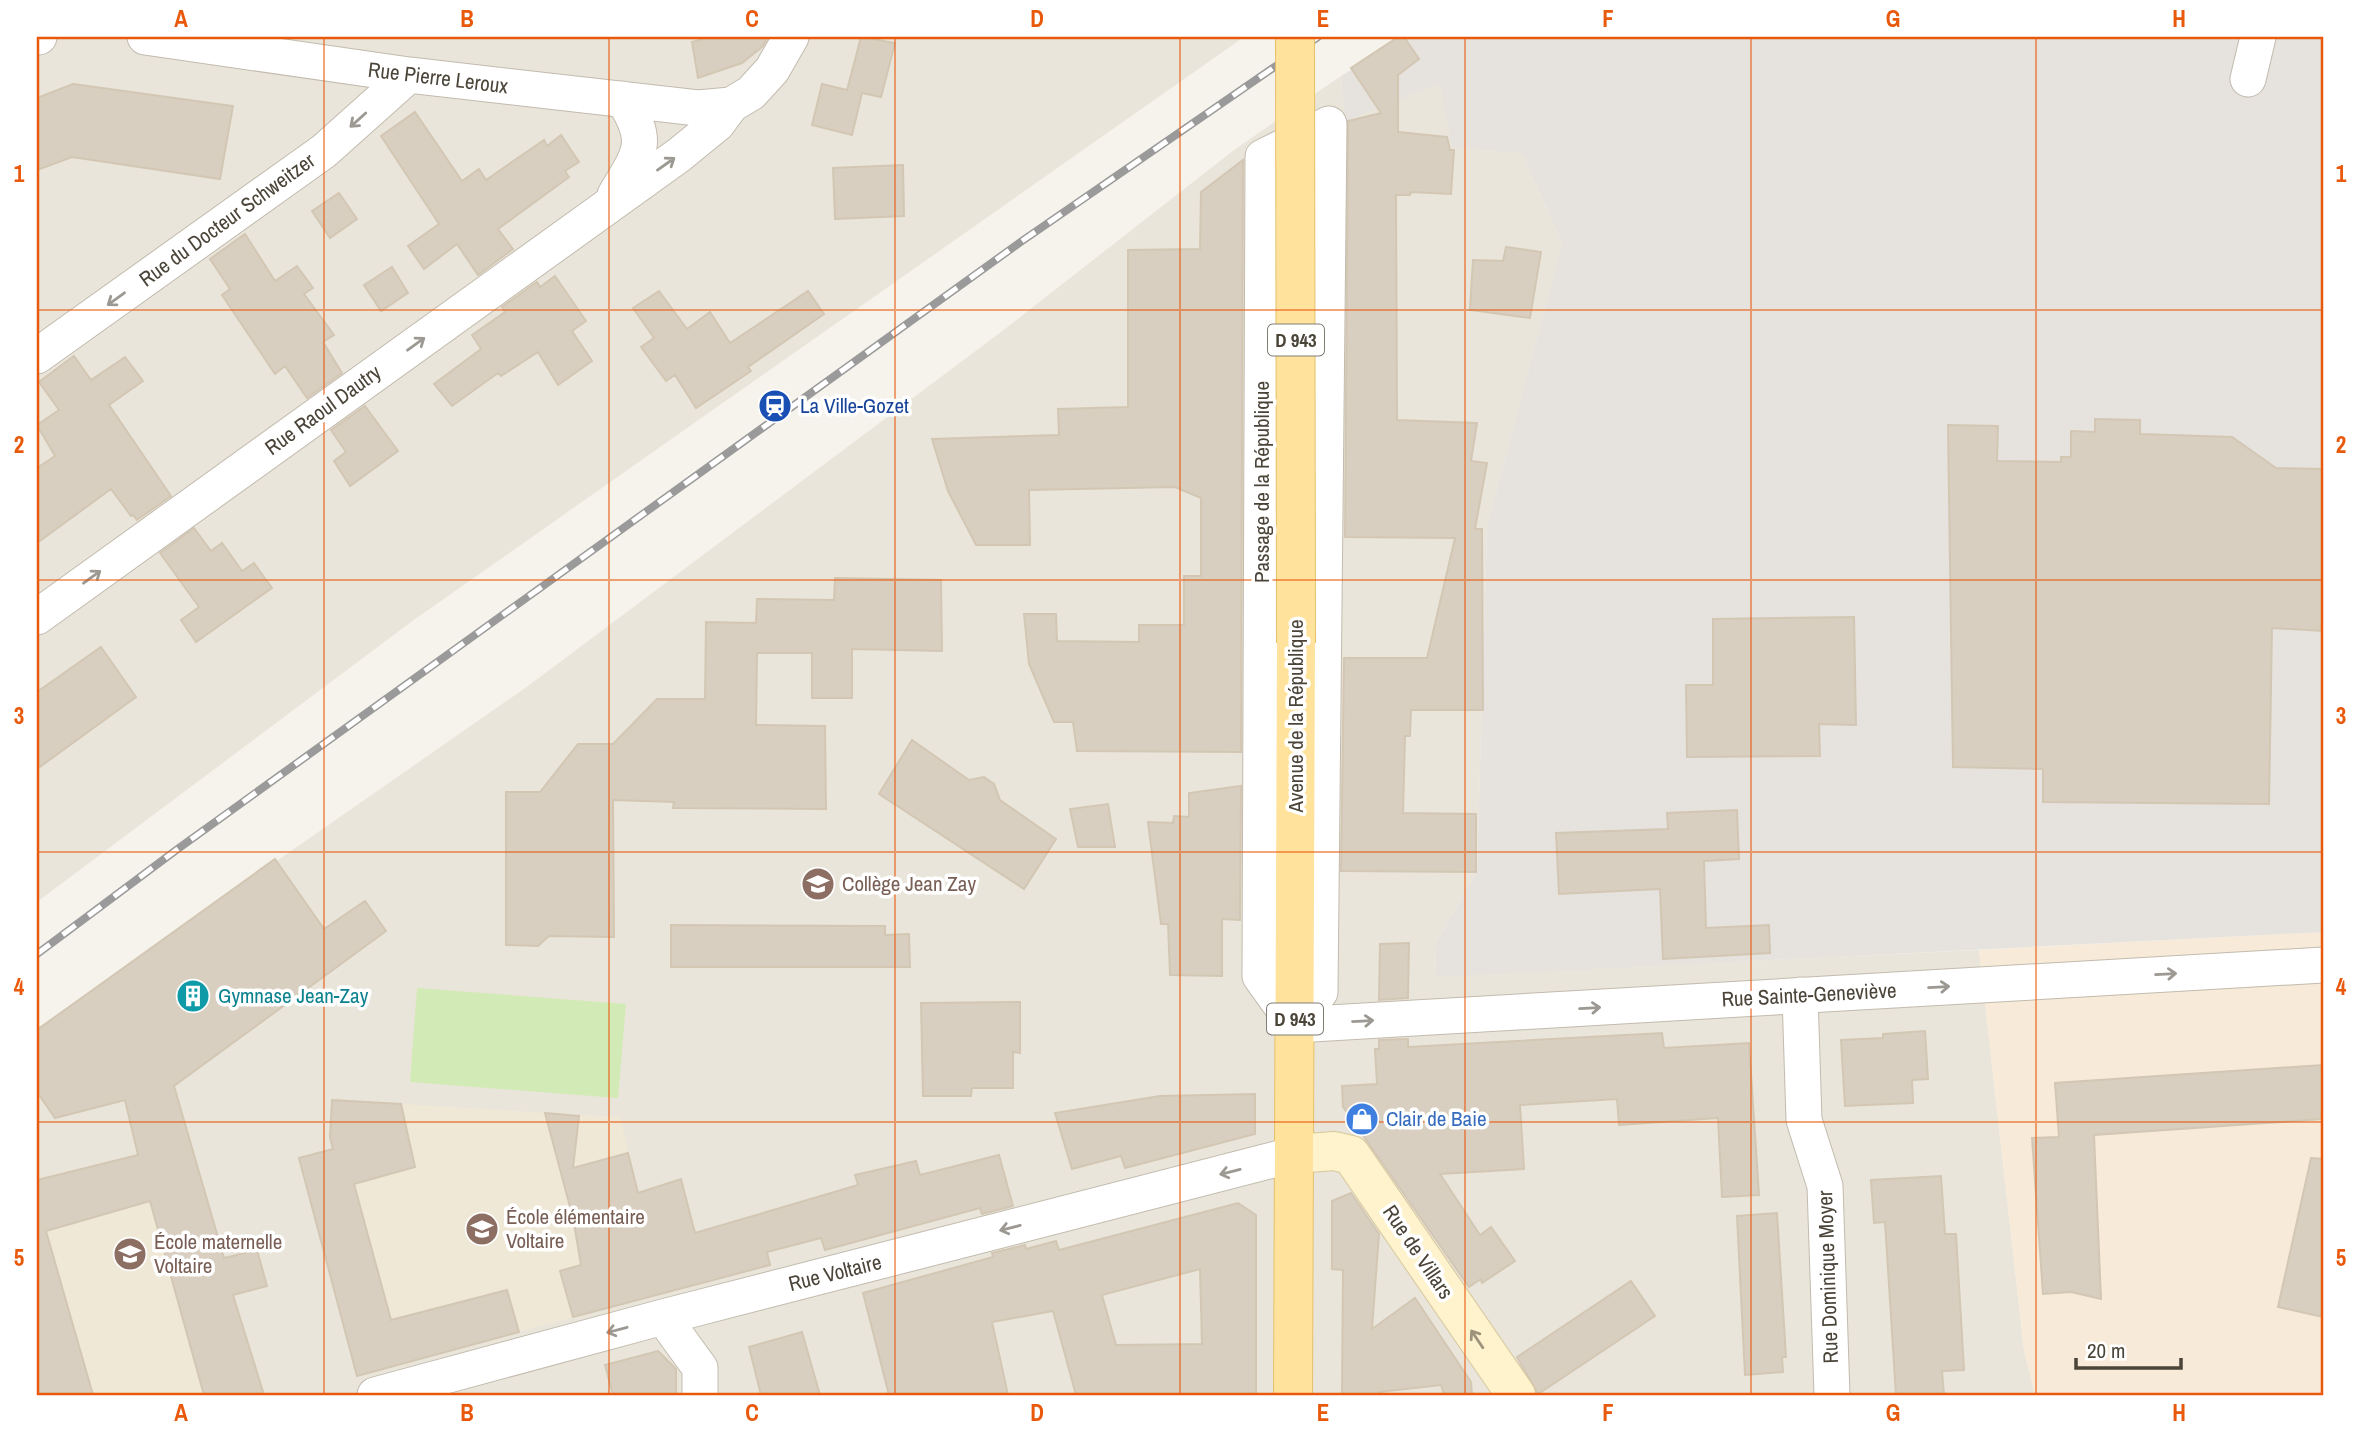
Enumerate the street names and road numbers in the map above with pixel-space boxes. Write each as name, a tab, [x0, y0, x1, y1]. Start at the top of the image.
street label: Rue Pierre Leroux	[366, 55, 510, 101]
street label: Rue du Docteur Schweitzer	[133, 146, 321, 293]
road number: D 943	[1268, 324, 1324, 356]
street label: Rue Raoul Dautry	[259, 357, 387, 462]
street label: Passage de la République	[1247, 381, 1276, 583]
street label: Avenue de la République	[1281, 619, 1310, 814]
street label: Rue Sainte-Geneviève	[1721, 975, 1897, 1014]
road number: D 943	[1267, 1004, 1323, 1035]
street label: Rue Dominique Moyer	[1810, 1190, 1845, 1364]
street label: Rue de Villars	[1376, 1199, 1461, 1305]
street label: Rue Voltaire	[785, 1247, 884, 1298]

